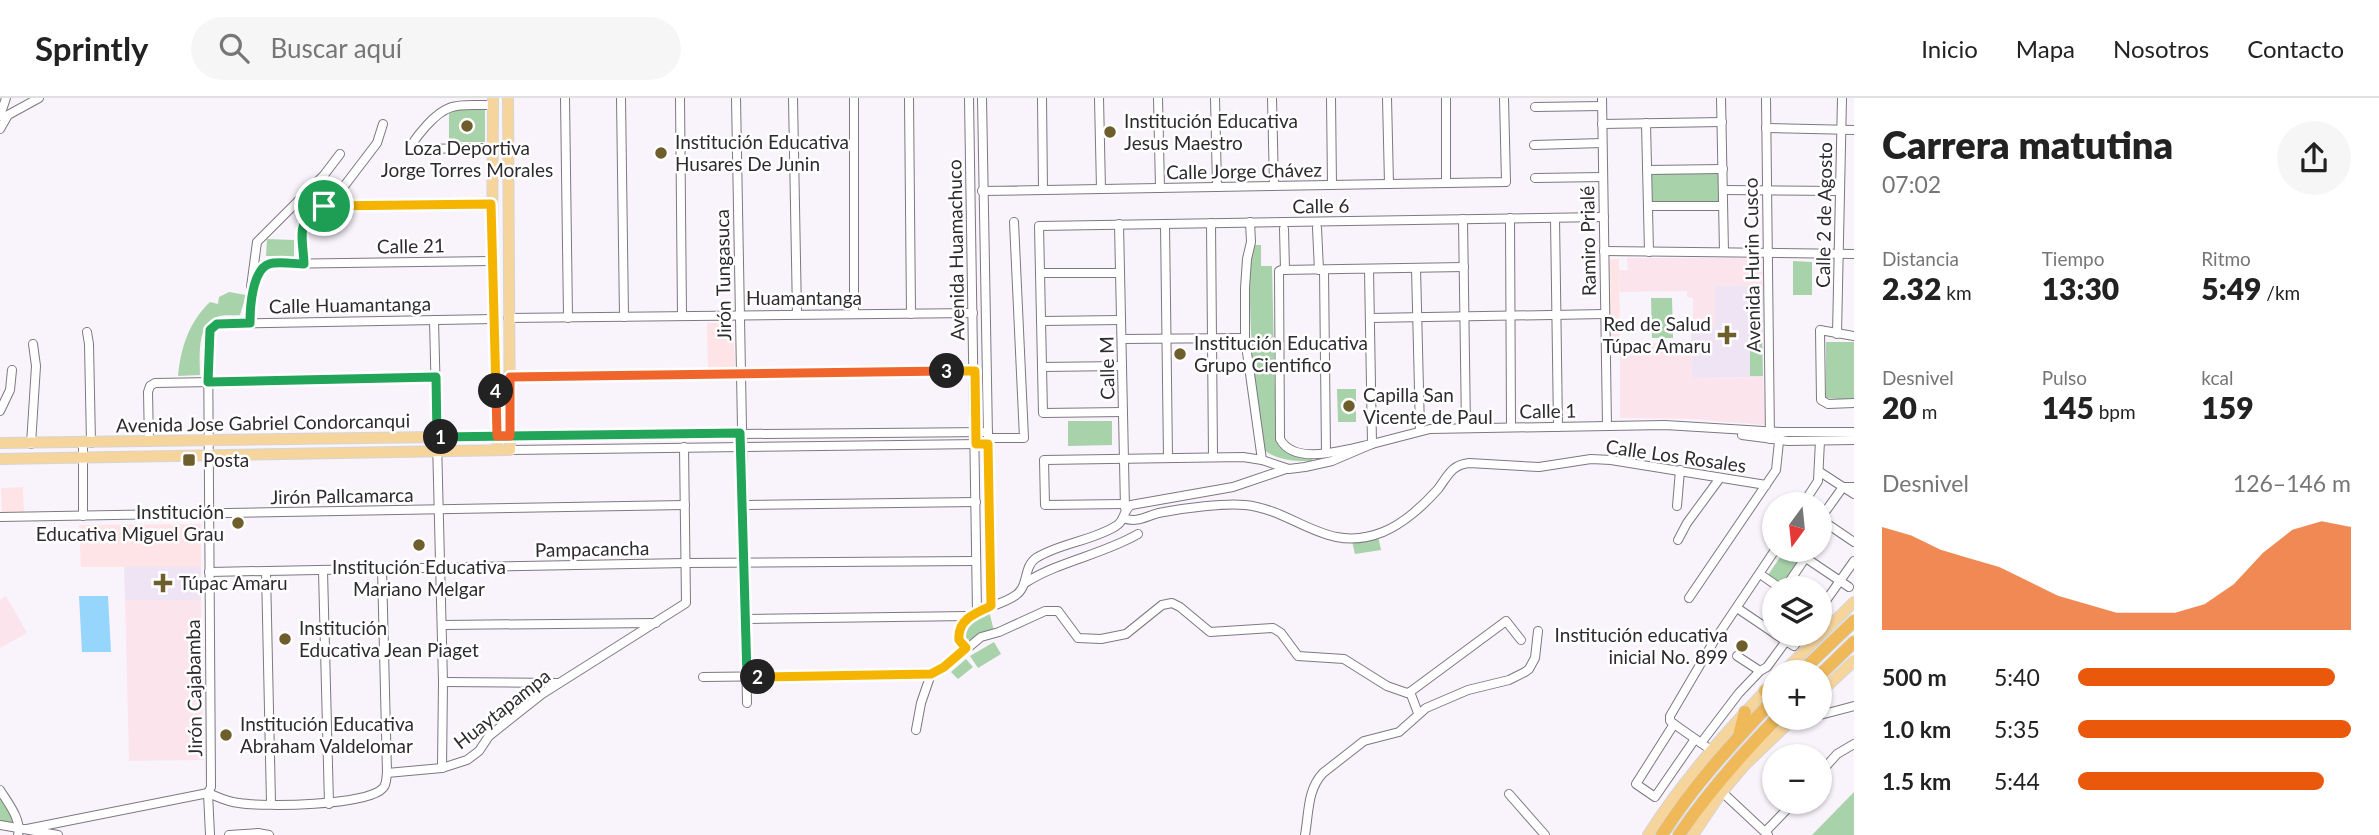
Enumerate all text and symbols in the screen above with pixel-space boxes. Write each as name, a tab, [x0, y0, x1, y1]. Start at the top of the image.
search box	[191, 17, 681, 80]
text: Sprintly	[35, 28, 149, 68]
icon: search	[215, 29, 253, 67]
text: Buscar aquí	[271, 32, 402, 64]
text: Inicio	[1921, 34, 1978, 63]
text: Mapa	[2016, 34, 2075, 63]
text: Nosotros	[2113, 34, 2209, 63]
text: Contacto	[2247, 34, 2344, 63]
place label: Institución Educativa Jesus Maestro	[1124, 109, 1298, 154]
marker: Loza Deportiva Jorge Torres Morales	[459, 118, 475, 134]
text: Carrera matutina	[1882, 121, 2173, 167]
button: share	[2277, 121, 2351, 195]
marker: Institución Educativa Jesus Maestro	[1102, 124, 1118, 140]
place label: Institución Educativa Husares De Junin	[675, 130, 849, 175]
place label: Loza Deportiva Jorge Torres Morales	[381, 136, 553, 181]
street label: Calle 2 de Agosto	[1811, 142, 1836, 288]
marker: Institución Educativa Husares De Junin	[653, 145, 669, 161]
street label: Calle Jorge Chávez	[1166, 158, 1322, 183]
street label: Avenida Huamachuco	[942, 159, 969, 341]
text: 07:02	[1882, 170, 1941, 198]
pin	[294, 176, 354, 236]
street label: Avenida Hurin Cusco	[1738, 177, 1765, 353]
street label: Ramiro Prialé	[1575, 186, 1600, 296]
icon: arrive	[305, 187, 343, 225]
street label: Calle 6	[1292, 194, 1350, 217]
street label: Jirón Tungasuca	[710, 209, 735, 341]
street label: Calle 21	[377, 233, 445, 258]
text: Distancia	[1882, 247, 1959, 270]
text: Tiempo	[2042, 247, 2104, 270]
text: Ritmo	[2201, 247, 2251, 270]
text: 2.32	[1882, 270, 1941, 306]
text: 13:30	[2042, 270, 2119, 306]
text: 5:49	[2201, 270, 2261, 306]
text: km	[1941, 281, 1972, 304]
text: /km	[2261, 281, 2300, 304]
street label: Huamantanga	[746, 286, 862, 309]
street label: Calle Huamantanga	[269, 292, 431, 317]
place label: Red de Salud Túpac Amaru	[1602, 312, 1711, 357]
marker: Red de Salud Túpac Amaru	[1717, 325, 1737, 345]
place label: Institución Educativa Grupo Cientifico	[1194, 331, 1368, 376]
street label: Calle M	[1094, 336, 1119, 400]
marker: Institución Educativa Grupo Cientifico	[1172, 346, 1188, 362]
pin: 3	[930, 354, 964, 388]
text: 3	[941, 359, 952, 382]
text: Desnivel	[1882, 366, 1954, 389]
text: Pulso	[2042, 366, 2087, 389]
text: kcal	[2201, 366, 2233, 389]
pin: 4	[478, 374, 514, 408]
text: 4	[490, 379, 501, 402]
place label: Capilla San Vicente de Paul	[1363, 383, 1493, 428]
text: 20	[1882, 389, 1917, 425]
text: 145	[2042, 389, 2094, 425]
text: 159	[2201, 389, 2254, 425]
marker: Capilla San Vicente de Paul	[1341, 398, 1357, 414]
street label: Calle 1	[1519, 399, 1577, 422]
text: m	[1917, 400, 1937, 423]
text: bpm	[2094, 400, 2136, 423]
street label: Avenida Jose Gabriel Condorcanqui	[116, 408, 410, 437]
pin: 1	[424, 420, 458, 454]
text: 1	[435, 425, 446, 448]
street label: Calle Los Rosales	[1604, 434, 1748, 477]
place label: Posta	[203, 448, 249, 471]
marker: Posta	[181, 452, 197, 468]
text: Desnivel	[1882, 469, 1969, 497]
text: 126–146 m	[2233, 469, 2351, 497]
street label: Jirón Pallcamarca	[270, 483, 414, 508]
north arrow	[1762, 492, 1832, 562]
map controls	[1762, 492, 1832, 814]
place label: Institución Educativa Miguel Grau	[36, 500, 224, 545]
marker: Institución Educativa Miguel Grau	[230, 515, 246, 531]
street label: Pampacancha	[535, 536, 649, 561]
marker: Institución Educativa Mariano Melgar	[411, 537, 427, 553]
place label: Institución Educativa Mariano Melgar	[332, 555, 506, 600]
place label: Túpac Amaru	[179, 571, 288, 594]
marker: Túpac Amaru	[153, 573, 173, 593]
button: layers	[1762, 576, 1832, 646]
place label: Institución Educativa Jean Piaget	[299, 616, 479, 661]
street label: Jirón Cajabamba	[181, 619, 206, 757]
place label: Institución educativa inicial No. 899	[1555, 623, 1728, 668]
marker: Institución Educativa Jean Piaget	[277, 631, 293, 647]
marker: Institución educativa inicial No. 899	[1734, 638, 1750, 654]
pin: 2	[740, 660, 776, 694]
button: +	[1762, 660, 1832, 730]
text: 500 m	[1882, 663, 1947, 691]
text: 5:40	[1994, 663, 2040, 691]
street label: Huaytapampa	[449, 664, 554, 753]
text: 2	[752, 665, 763, 688]
place label: Institución Educativa Abraham Valdelomar	[240, 712, 414, 757]
text: 1.0 km	[1882, 715, 1951, 743]
text: 5:35	[1994, 715, 2040, 743]
marker: Institución Educativa Abraham Valdelomar	[218, 727, 234, 743]
button: −	[1762, 744, 1832, 814]
text: 1.5 km	[1882, 767, 1951, 795]
text: 5:44	[1994, 767, 2040, 795]

